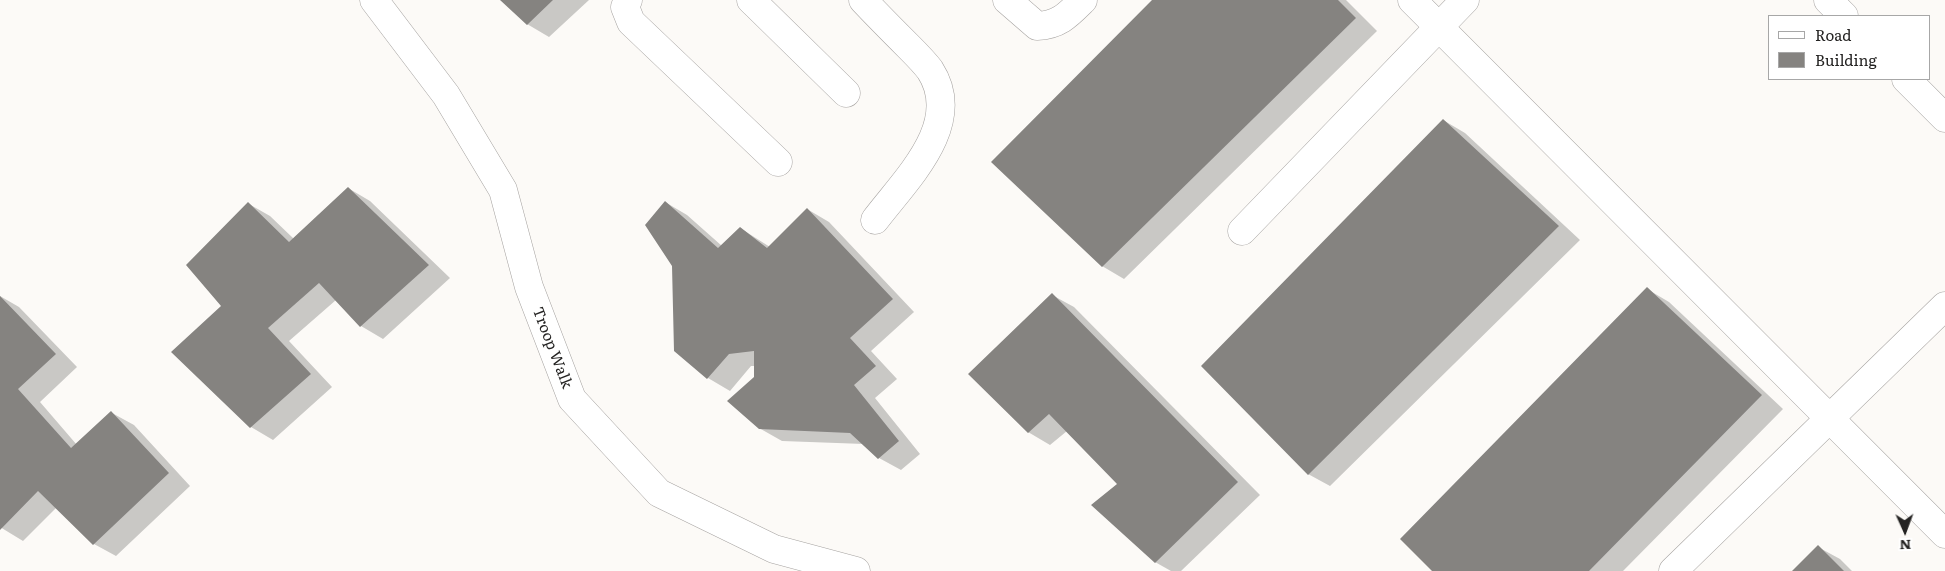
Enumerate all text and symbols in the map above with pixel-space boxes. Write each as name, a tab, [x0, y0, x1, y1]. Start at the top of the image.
legend	[1768, 15, 1930, 80]
text: Road	[1815, 23, 1851, 46]
text: Building	[1815, 48, 1877, 71]
street label: Troop Walk	[528, 305, 576, 391]
north arrow	[1880, 506, 1930, 556]
text: N	[1899, 536, 1912, 556]

